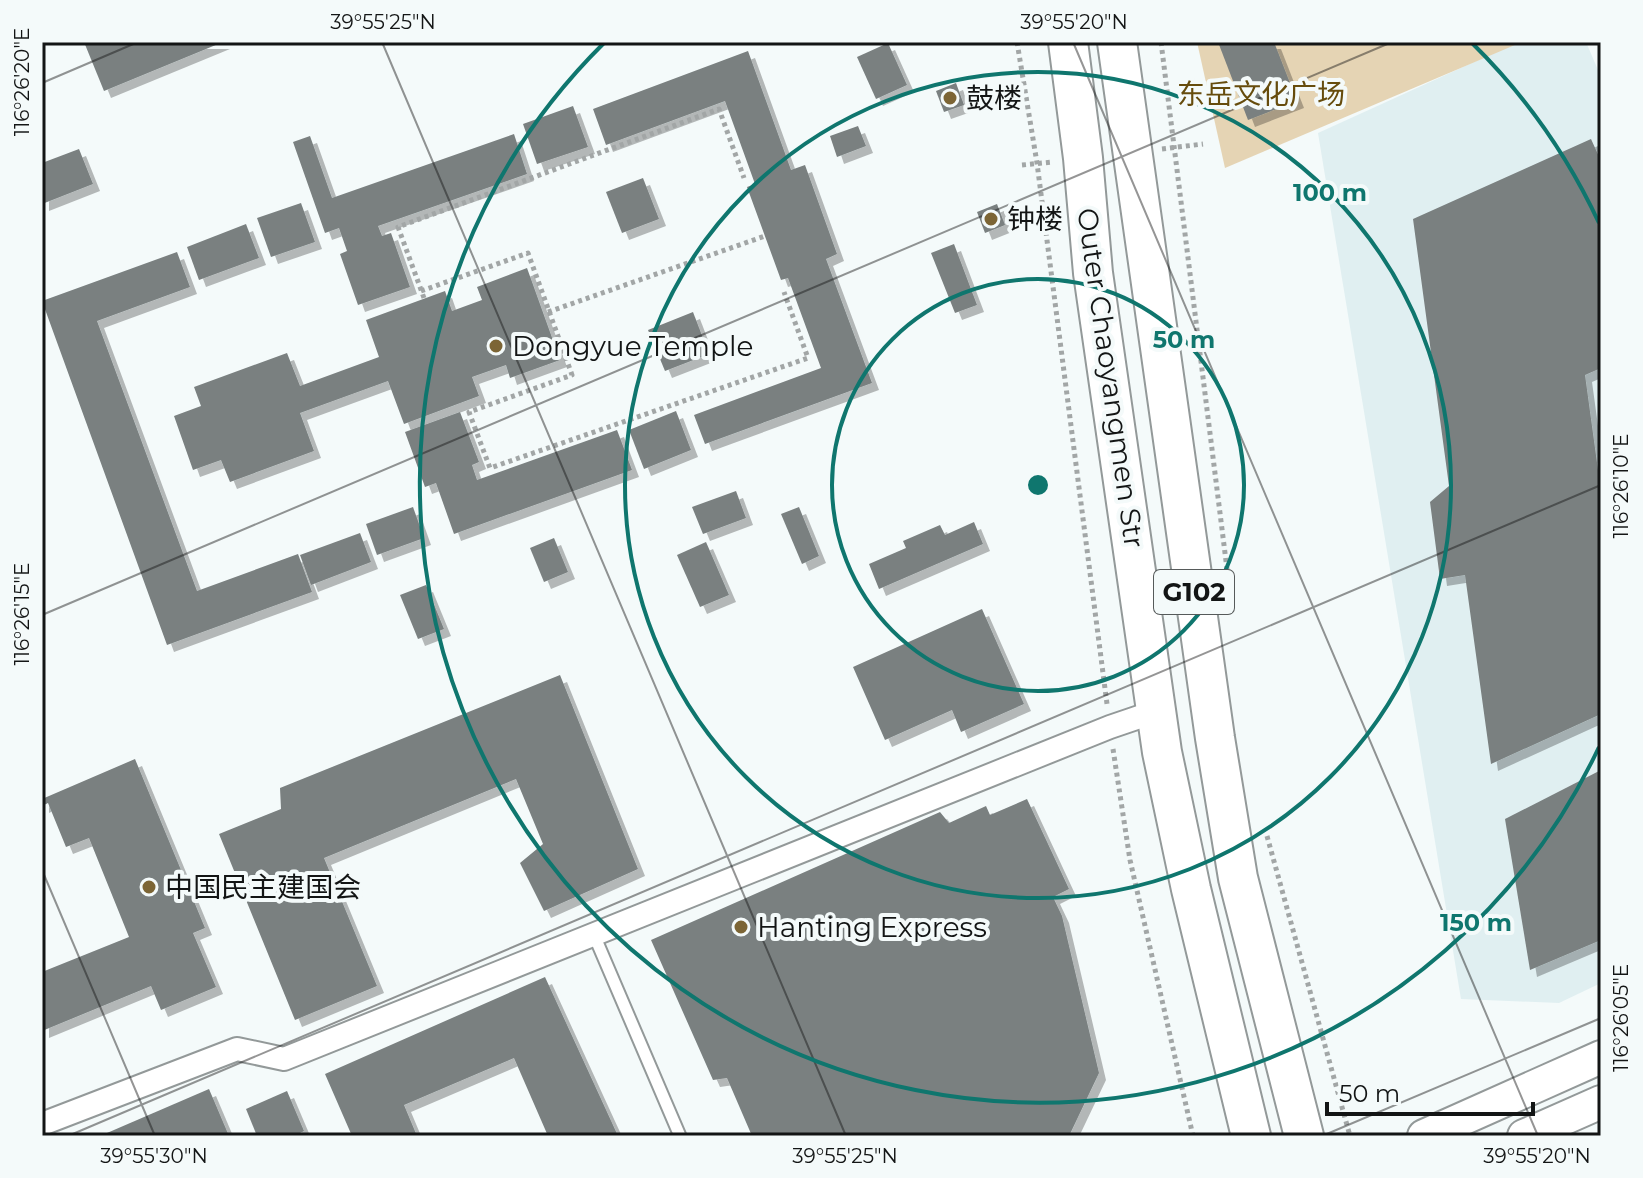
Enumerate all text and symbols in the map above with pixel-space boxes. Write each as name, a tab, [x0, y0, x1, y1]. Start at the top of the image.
text: 39°55'25"N	[330, 10, 436, 34]
text: 39°55'20"N	[1020, 10, 1128, 34]
text: 116°26'20"E	[10, 28, 34, 136]
park label: 东岳文化广场	[1177, 77, 1345, 111]
place label: 鼓楼	[966, 81, 1022, 115]
marker: 鼓楼	[941, 89, 959, 107]
text: 100 m	[1293, 178, 1367, 207]
place label: 钟楼	[1007, 202, 1063, 236]
street label: Outer Chaoyangmen Str	[1070, 206, 1152, 550]
marker: 钟楼	[982, 210, 1000, 228]
text: 50 m	[1153, 325, 1215, 354]
place label: Dongyue Temple	[512, 329, 754, 363]
marker: Dongyue Temple	[487, 337, 505, 355]
text: 116°26'10"E	[1609, 434, 1633, 538]
centre of rings	[1024, 471, 1052, 499]
text: 116°26'15"E	[10, 563, 34, 665]
road number: G102	[1154, 570, 1234, 614]
place label: 中国民主建国会	[165, 870, 361, 904]
marker: 中国民主建国会	[140, 878, 158, 896]
text: 150 m	[1440, 908, 1512, 937]
place label: Hanting Express	[757, 910, 987, 944]
marker: Hanting Express	[732, 918, 750, 936]
text: 116°26'05"E	[1609, 964, 1633, 1072]
scale bar	[1327, 1066, 1533, 1116]
text: 50 m	[1339, 1079, 1400, 1108]
text: 39°55'30"N	[100, 1144, 208, 1168]
text: 39°55'25"N	[792, 1144, 898, 1168]
text: 39°55'20"N	[1483, 1144, 1591, 1168]

